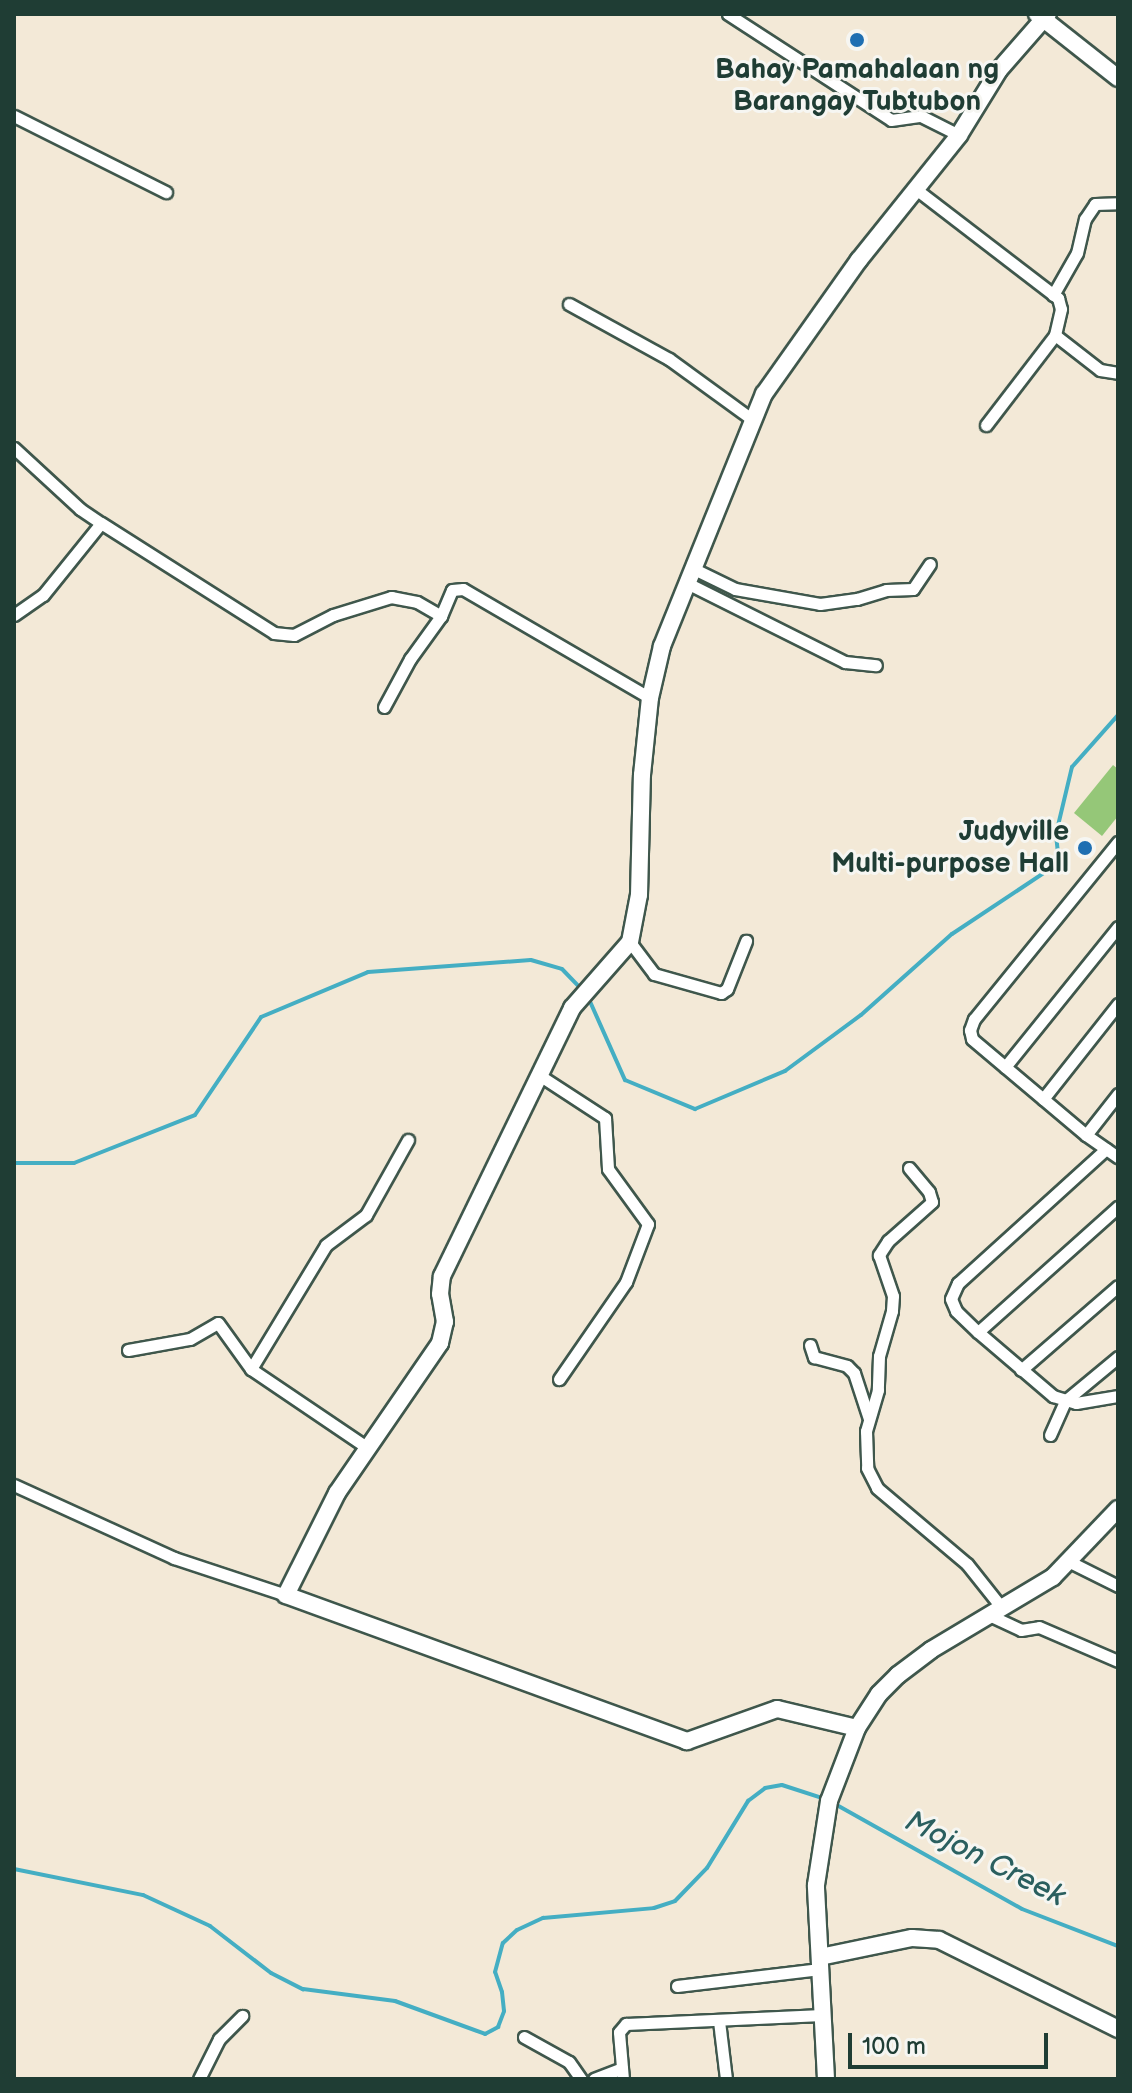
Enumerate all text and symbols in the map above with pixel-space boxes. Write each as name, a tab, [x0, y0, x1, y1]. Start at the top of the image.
marker: Bahay Pamahalaan ng Barangay Tubtubon	[848, 31, 866, 49]
place label: Bahay Pamahalaan ng Barangay Tubtubon	[714, 53, 1000, 119]
place label: Judyville Multi-purpose Hall	[831, 815, 1069, 881]
marker: Judyville Multi-purpose Hall	[1076, 839, 1094, 857]
water label: Mojon Creek	[899, 1803, 1071, 1915]
scale bar	[852, 2017, 1052, 2067]
text: 100 m	[862, 2032, 926, 2061]

